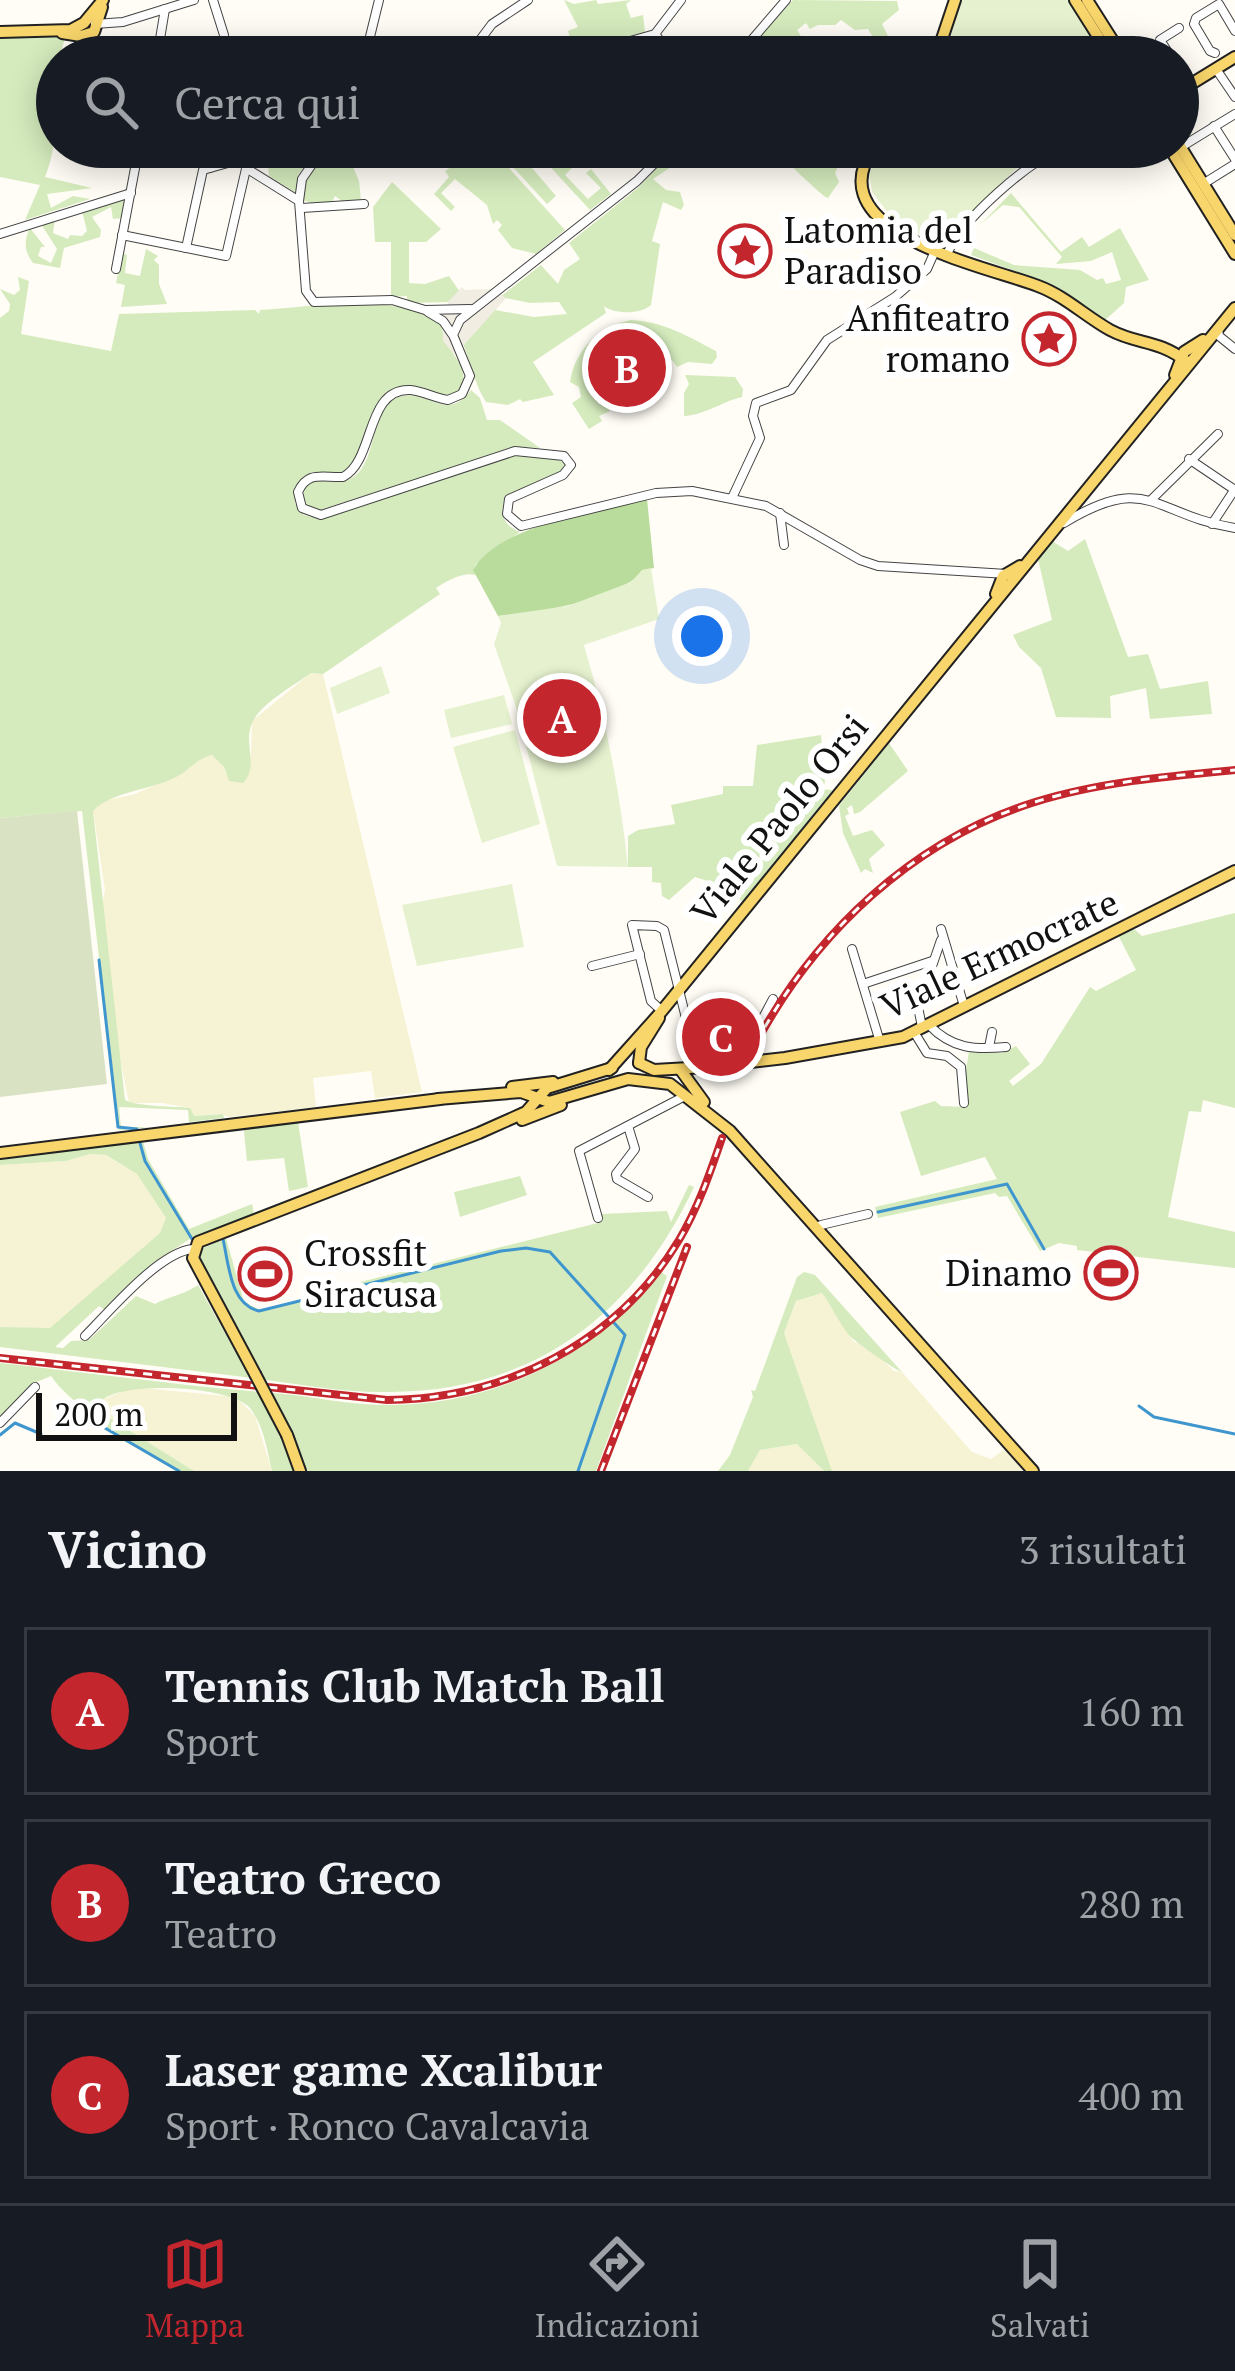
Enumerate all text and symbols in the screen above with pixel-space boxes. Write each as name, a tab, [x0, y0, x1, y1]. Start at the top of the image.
search box	[36, 36, 1199, 168]
icon: search	[78, 69, 144, 135]
text: Cerca qui	[174, 72, 360, 132]
place label: Latomia del Paradiso	[784, 206, 973, 294]
place icon: Latomia del Paradiso	[717, 223, 773, 279]
place label: Anfiteatro romano	[846, 294, 1010, 382]
place icon: Anfiteatro romano	[1021, 311, 1077, 367]
pin: B	[588, 323, 666, 413]
your location	[672, 606, 732, 666]
pin: A	[523, 673, 601, 763]
street label: Viale Paolo Orsi	[679, 704, 878, 933]
street label: Viale Ermocrate	[872, 878, 1125, 1029]
pin: C	[682, 992, 760, 1082]
place label: Crossfit Siracusa	[304, 1229, 437, 1317]
sports icon: Dinamo	[1083, 1245, 1139, 1301]
sports icon: Crossfit Siracusa	[237, 1246, 293, 1302]
place label: Dinamo	[945, 1249, 1072, 1296]
scale bar	[36, 1387, 237, 1440]
text: 200 m	[54, 1392, 143, 1435]
text: Vicino	[48, 1515, 207, 1583]
text: 3 risultati	[1019, 1523, 1187, 1575]
text: Tennis Club Match Ball	[165, 1655, 665, 1715]
text: A	[76, 1685, 104, 1737]
text: 160 m	[1079, 1685, 1184, 1737]
text: Sport	[165, 1715, 259, 1767]
text: Teatro Greco	[165, 1847, 441, 1907]
text: B	[77, 1877, 103, 1929]
text: 280 m	[1079, 1877, 1184, 1929]
text: Teatro	[165, 1907, 277, 1959]
text: Laser game Xcalibur	[165, 2039, 602, 2099]
text: C	[77, 2069, 103, 2121]
text: 400 m	[1079, 2069, 1184, 2121]
text: Sport · Ronco Cavalcavia	[165, 2099, 590, 2151]
tab: Mappa	[145, 2231, 244, 2346]
tab: Indicazioni	[535, 2231, 700, 2346]
tab: Salvati	[990, 2231, 1090, 2346]

